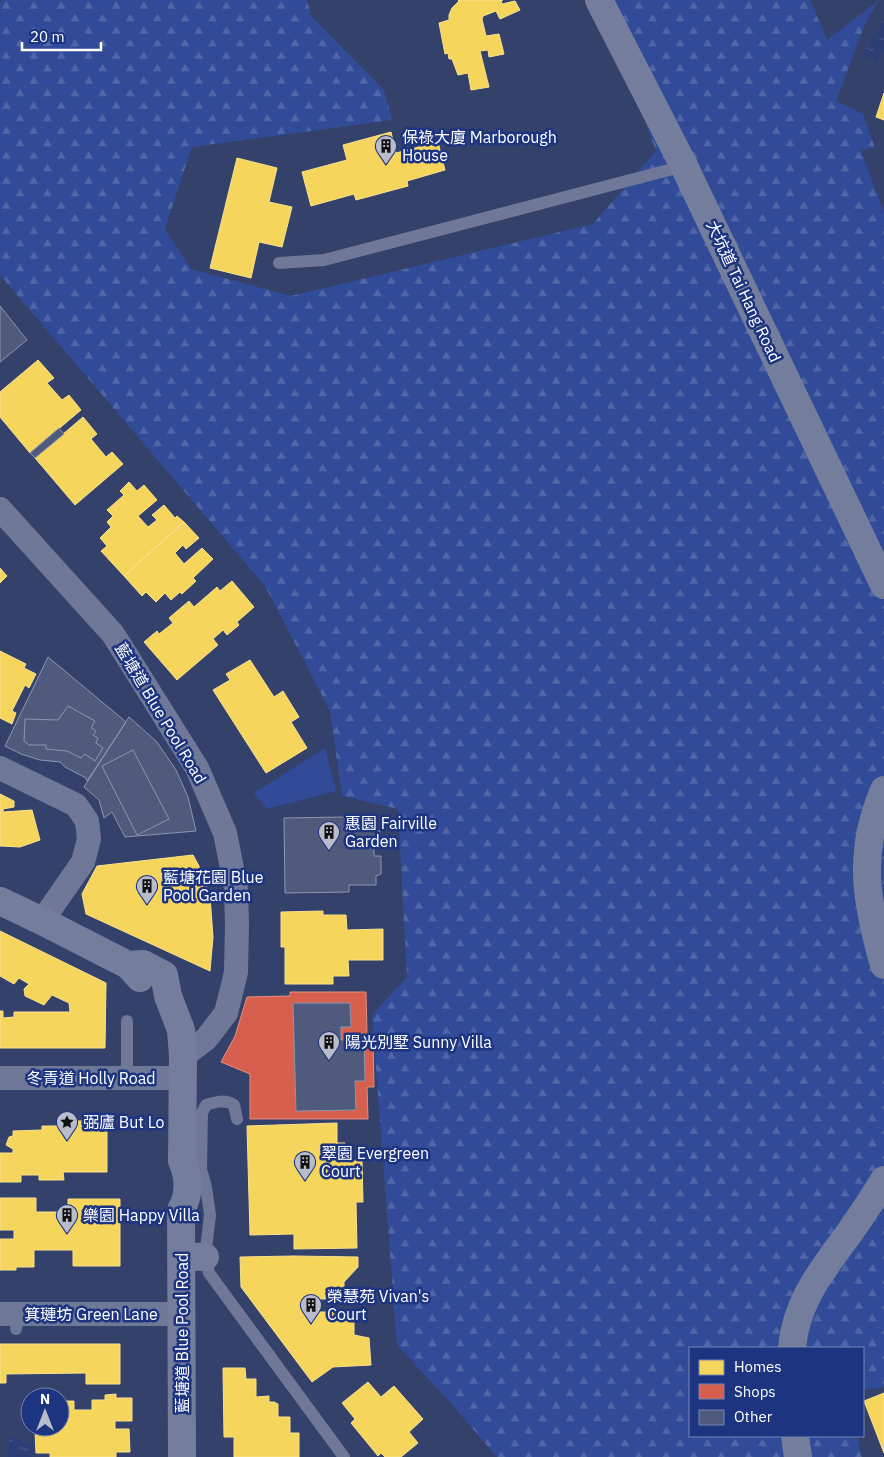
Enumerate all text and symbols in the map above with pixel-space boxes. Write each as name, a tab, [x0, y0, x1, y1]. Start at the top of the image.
scale bar	[22, 20, 101, 52]
text: 20 m	[30, 27, 65, 46]
place label: 保祿大廈 Marborough House	[402, 127, 557, 165]
building icon: 保祿大廈 Marborough House	[374, 134, 398, 165]
street label: 大坑道 Tai Hang Road	[702, 217, 786, 365]
street label: 藍塘道 Blue Pool Road	[111, 639, 211, 787]
place label: 惠園 Fairville Garden	[345, 813, 437, 851]
building icon: 惠園 Fairville Garden	[317, 820, 341, 851]
place label: 藍塘花園 Blue Pool Garden	[163, 867, 264, 905]
building icon: 藍塘花園 Blue Pool Garden	[135, 874, 159, 905]
building icon: 陽光別墅 Sunny Villa	[317, 1030, 341, 1061]
place label: 陽光別墅 Sunny Villa	[345, 1032, 492, 1052]
street label: 冬青道 Holly Road	[26, 1068, 156, 1088]
place icon: 弼廬 But Lo	[55, 1110, 79, 1141]
place label: 弼廬 But Lo	[83, 1112, 165, 1132]
place label: 翠園 Evergreen Court	[321, 1143, 429, 1181]
building icon: 翠園 Evergreen Court	[293, 1150, 317, 1181]
building icon: 樂園 Happy Villa	[55, 1203, 79, 1234]
place label: 樂園 Happy Villa	[83, 1205, 200, 1225]
street label: 藍塘道 Blue Pool Road	[172, 1253, 192, 1413]
place label: 榮慧苑 Vivan's Court	[327, 1286, 429, 1324]
building icon: 榮慧苑 Vivan's Court	[299, 1293, 323, 1324]
street label: 箕璉坊 Green Lane	[24, 1304, 158, 1324]
legend	[689, 1347, 864, 1437]
text: Homes	[734, 1357, 782, 1376]
text: Shops	[734, 1382, 776, 1401]
north arrow	[20, 1387, 70, 1437]
text: N	[40, 1390, 50, 1408]
text: Other	[734, 1407, 773, 1426]

